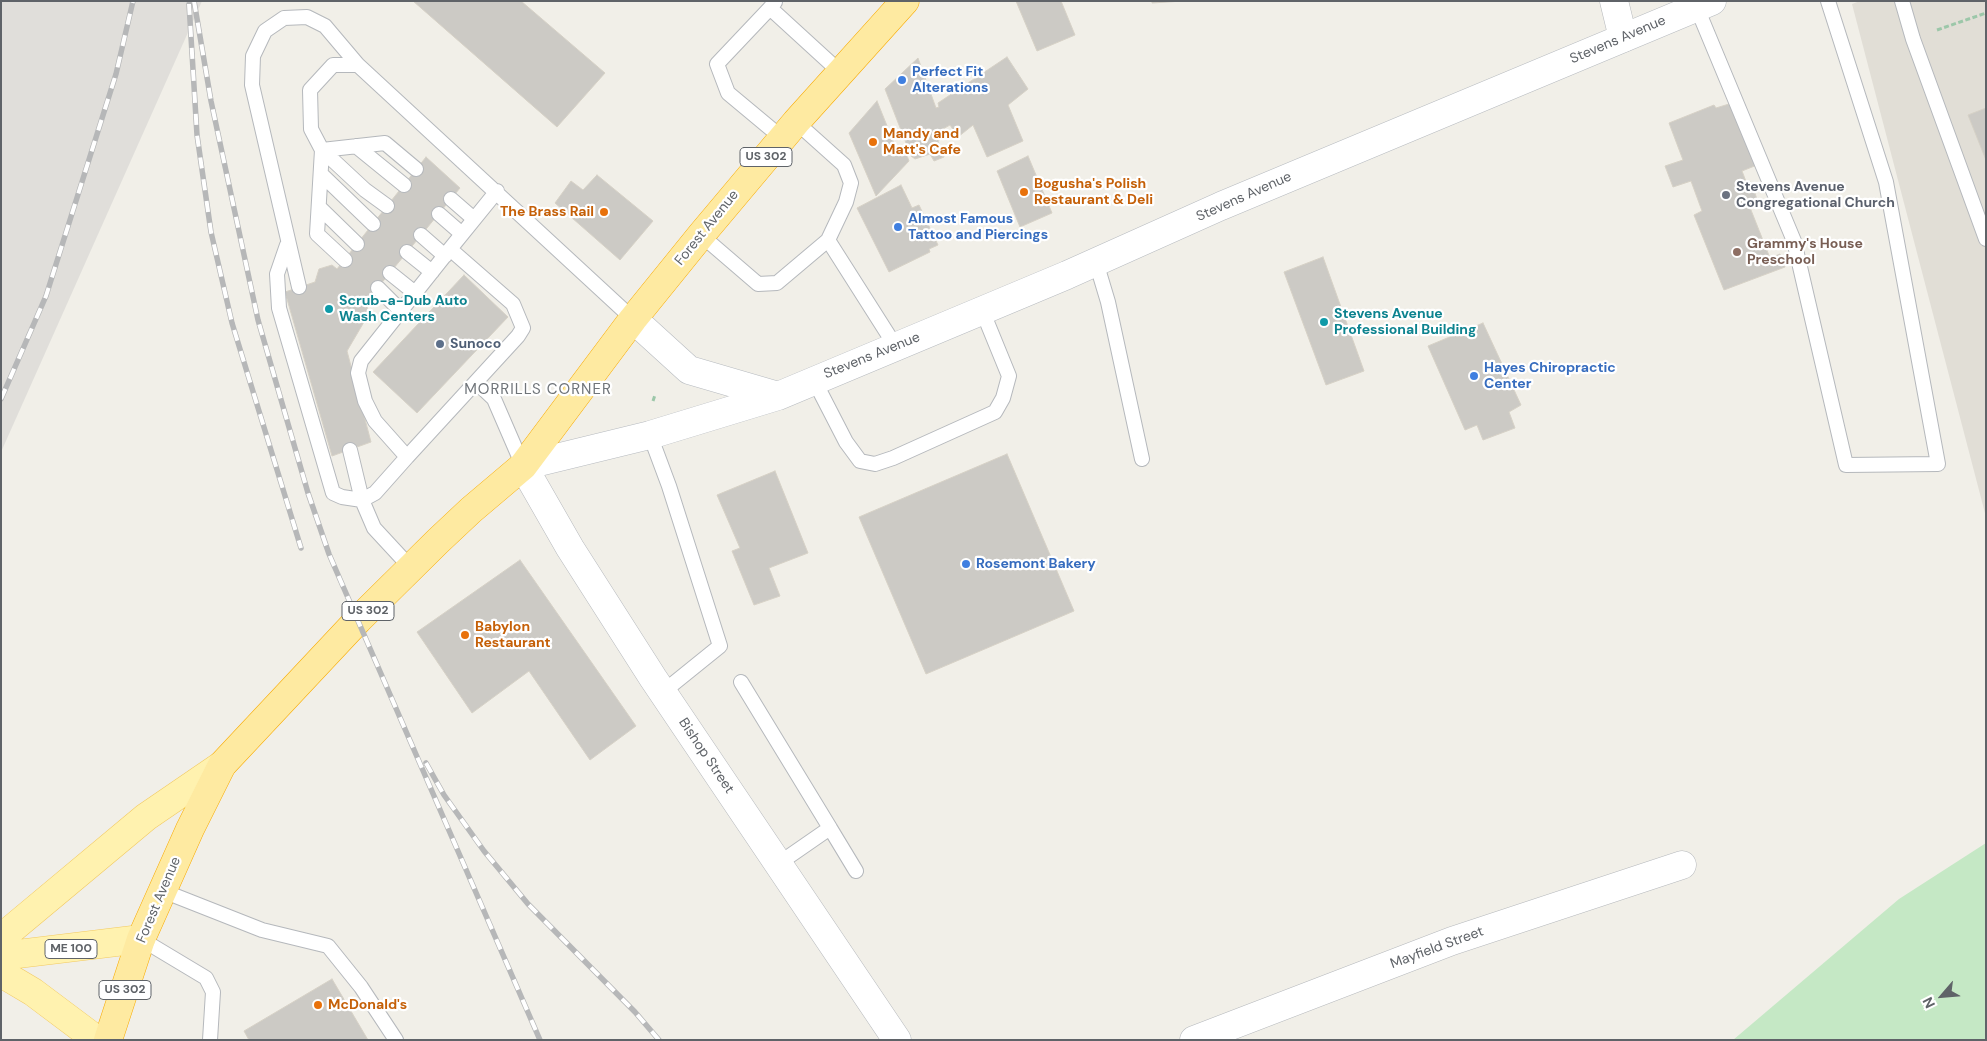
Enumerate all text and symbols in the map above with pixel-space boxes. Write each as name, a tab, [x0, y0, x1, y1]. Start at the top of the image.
street label: Stevens Avenue	[1568, 12, 1668, 68]
place label: Perfect Fit Alterations	[912, 64, 988, 96]
marker: Perfect Fit Alterations	[896, 74, 908, 86]
place label: Mandy and Matt's Cafe	[883, 126, 961, 158]
marker: Mandy and Matt's Cafe	[867, 136, 879, 148]
road number: US 302	[740, 148, 792, 166]
street label: Stevens Avenue	[1194, 168, 1294, 226]
place label: Bogusha's Polish Restaurant & Deli	[1034, 176, 1153, 208]
place label: Stevens Avenue Congregational Church	[1736, 179, 1895, 212]
marker: Bogusha's Polish Restaurant & Deli	[1018, 186, 1030, 198]
street label: Forest Avenue	[672, 187, 742, 269]
marker: Stevens Avenue Congregational Church	[1720, 189, 1732, 201]
place label: The Brass Rail	[500, 204, 594, 220]
marker: The Brass Rail	[598, 206, 610, 218]
place label: Almost Famous Tattoo and Piercings	[908, 211, 1048, 243]
marker: Almost Famous Tattoo and Piercings	[892, 221, 904, 233]
place label: Grammy's House Preschool	[1747, 236, 1863, 268]
marker: Grammy's House Preschool	[1731, 246, 1743, 258]
place label: Scrub-a-Dub Auto Wash Centers	[339, 293, 468, 326]
marker: Scrub-a-Dub Auto Wash Centers	[323, 303, 335, 315]
place label: Stevens Avenue Professional Building	[1334, 306, 1476, 338]
marker: Stevens Avenue Professional Building	[1318, 316, 1330, 328]
street label: Stevens Avenue	[821, 329, 923, 383]
place label: Sunoco	[450, 336, 501, 352]
marker: Sunoco	[434, 338, 446, 350]
place label: Hayes Chiropractic Center	[1484, 360, 1616, 392]
marker: Hayes Chiropractic Center	[1468, 370, 1480, 382]
district label: MORRILLS CORNER	[462, 381, 614, 399]
place label: Rosemont Bakery	[976, 556, 1096, 572]
marker: Rosemont Bakery	[960, 558, 972, 570]
road number: US 302	[342, 602, 394, 620]
place label: Babylon Restaurant	[475, 619, 551, 652]
marker: Babylon Restaurant	[459, 629, 471, 641]
street label: Bishop Street	[675, 715, 737, 797]
street label: Forest Avenue	[133, 854, 185, 946]
street label: Mayfield Street	[1388, 923, 1486, 973]
road number: ME 100	[45, 940, 97, 959]
north arrow	[1917, 971, 1967, 1021]
road number: US 302	[99, 980, 151, 1000]
text: N	[1918, 994, 1939, 1011]
place label: McDonald's	[328, 997, 407, 1013]
marker: McDonald's	[312, 999, 324, 1011]

